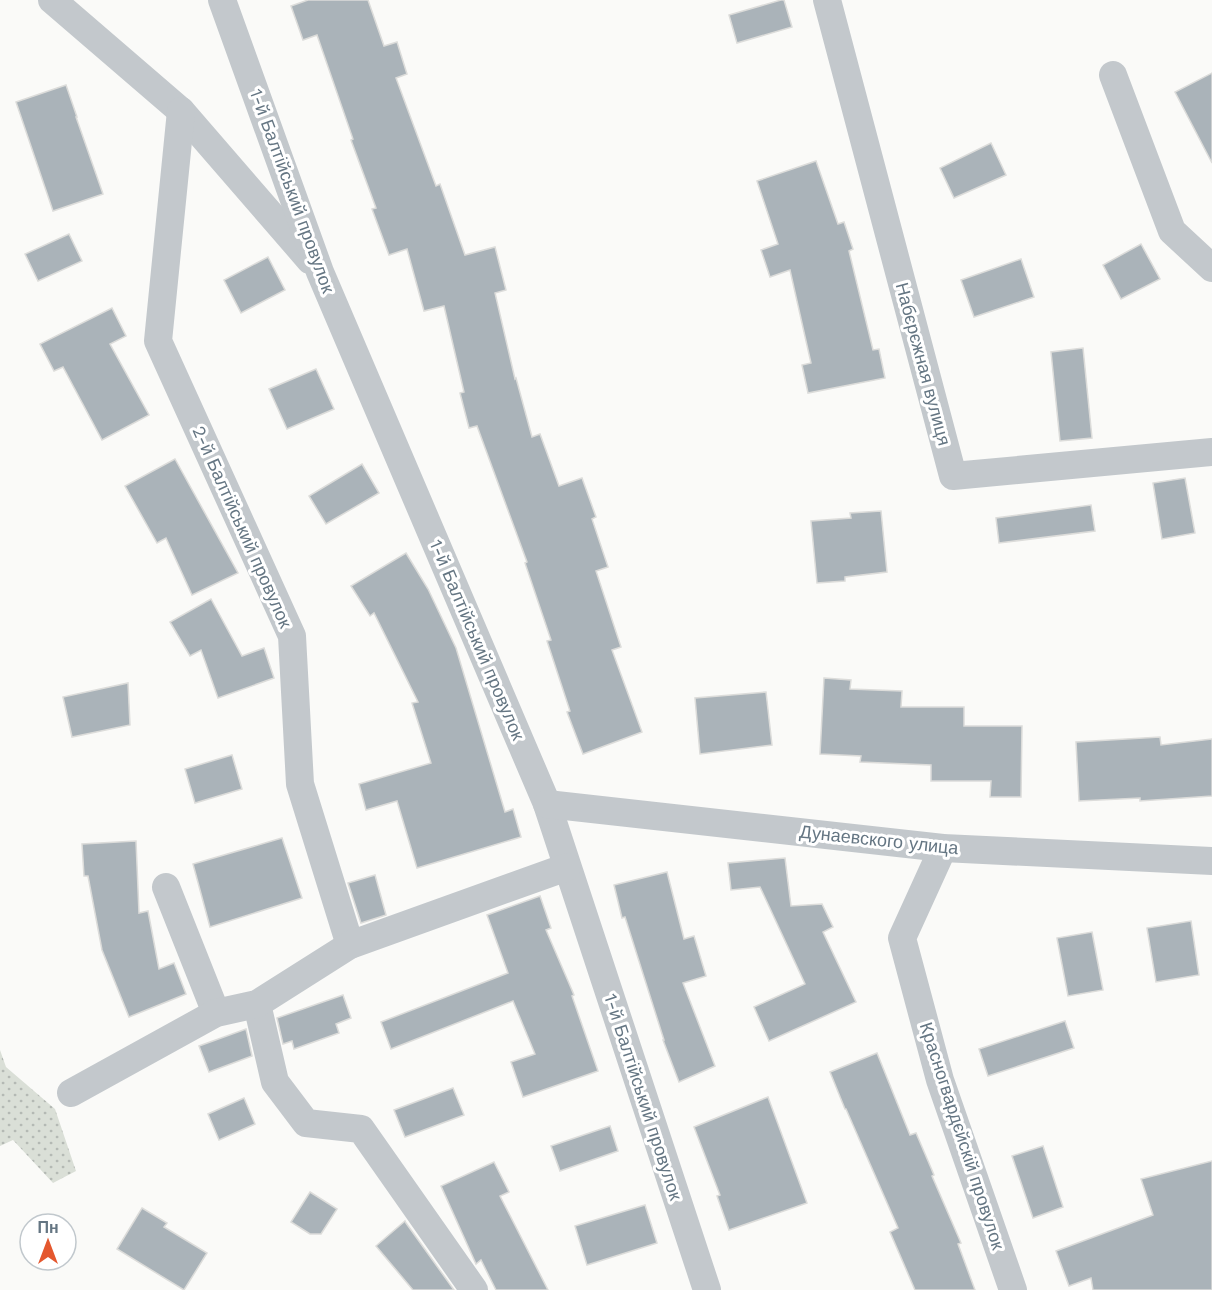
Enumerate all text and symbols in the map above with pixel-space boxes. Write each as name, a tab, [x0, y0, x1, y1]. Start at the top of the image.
street label: 1-й Балтійський провулок	[246, 86, 339, 296]
street label: Набєрєжная вулиця	[892, 280, 955, 448]
street label: 2-й Балтійський провулок	[188, 423, 297, 631]
street label: 1-й Балтійський провулок	[426, 536, 529, 743]
street label: Дунаевского улица	[798, 821, 961, 858]
street label: 1-й Балтійський провулок	[600, 991, 687, 1203]
street label: Красногвардєйскій провулок	[916, 1019, 1009, 1252]
north arrow	[18, 1212, 78, 1272]
text: Пн	[37, 1218, 59, 1237]

